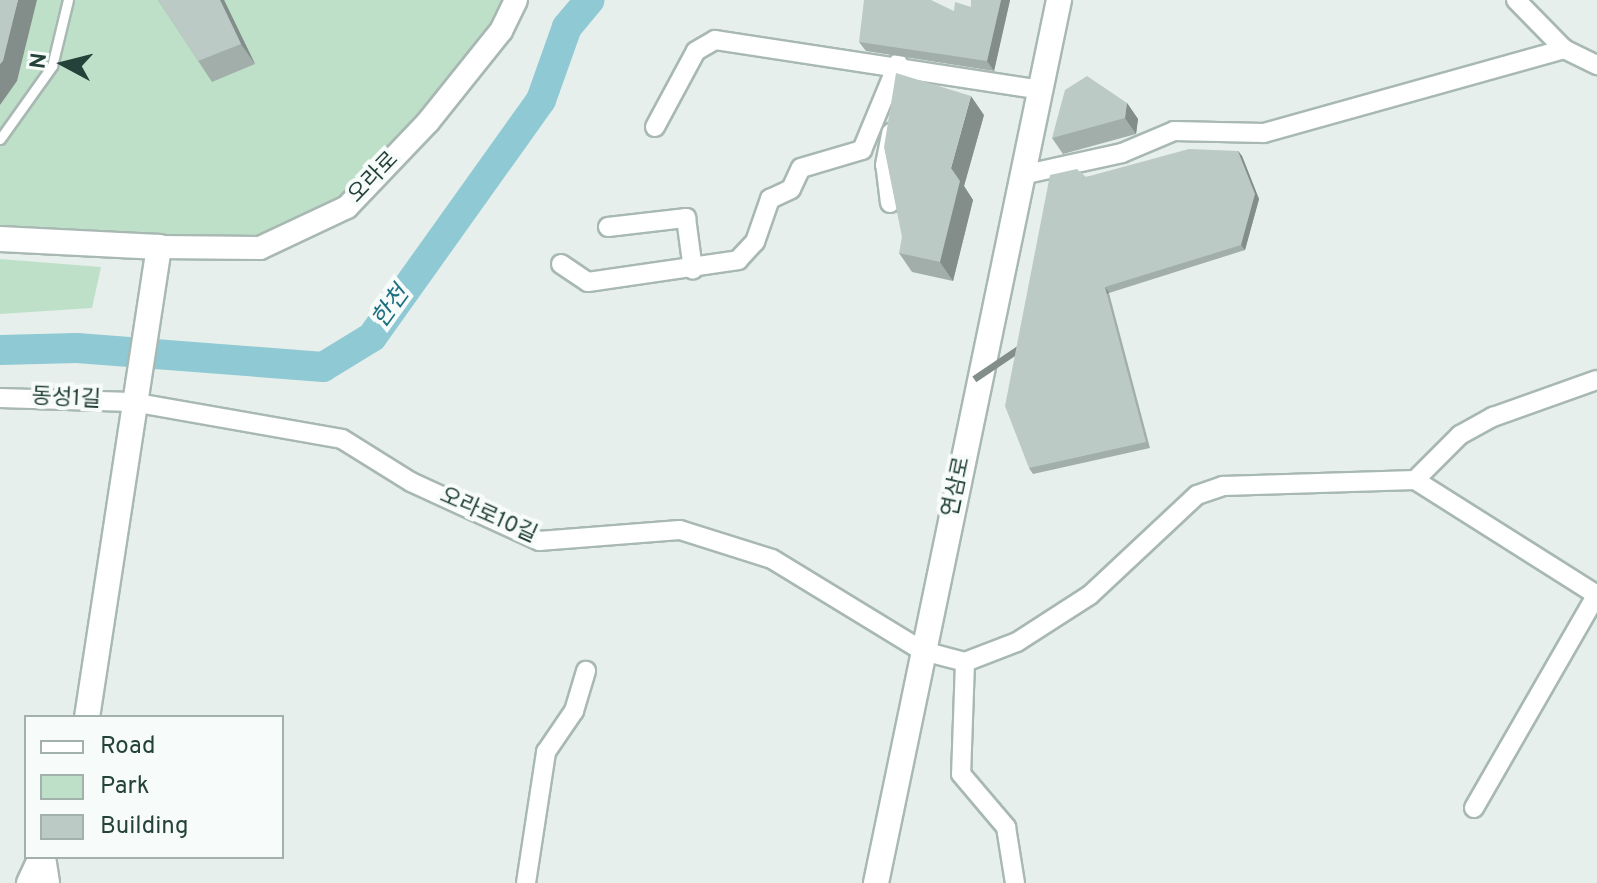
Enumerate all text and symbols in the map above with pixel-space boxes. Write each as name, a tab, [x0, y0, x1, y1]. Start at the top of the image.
north arrow	[24, 24, 104, 104]
text: N	[25, 52, 54, 71]
street label: 오라로	[343, 147, 405, 209]
water label: 한천	[367, 282, 417, 334]
street label: 동성1길	[31, 384, 101, 414]
street label: 연삼로	[938, 455, 976, 519]
street label: 오라로10길	[435, 483, 541, 549]
legend	[24, 715, 284, 859]
text: Road	[100, 732, 156, 762]
text: Park	[100, 772, 150, 802]
text: Building	[100, 812, 189, 842]

